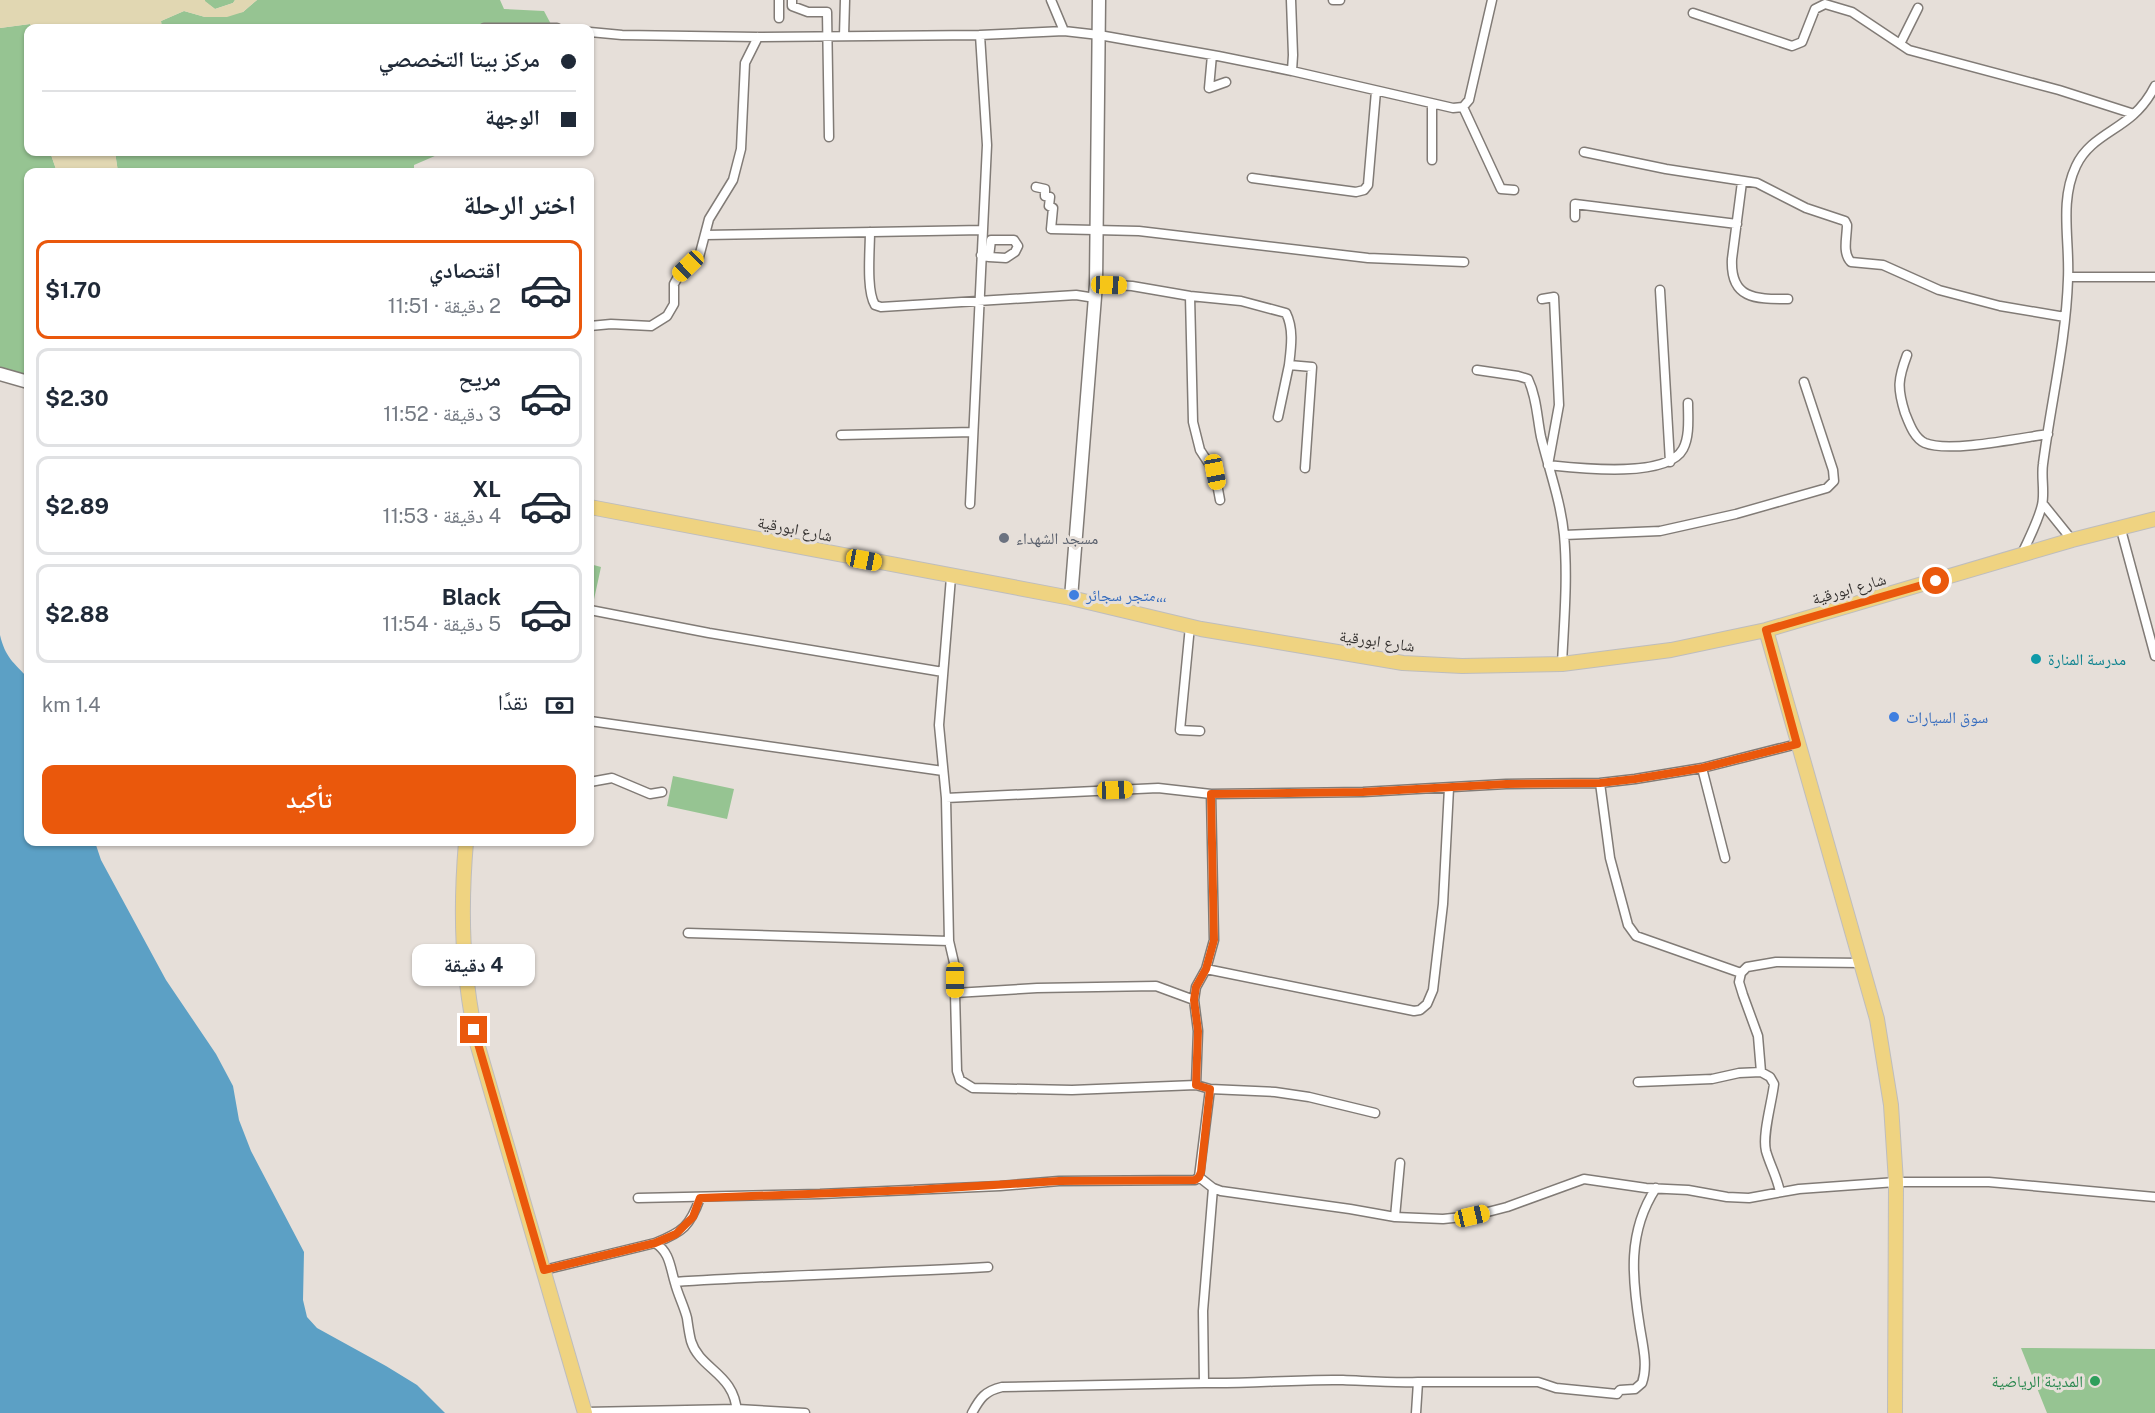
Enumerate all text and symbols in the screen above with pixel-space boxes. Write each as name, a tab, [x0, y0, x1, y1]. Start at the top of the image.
text: مركز بيتا التخصصي	[379, 46, 540, 72]
text: الوجهة	[485, 104, 540, 130]
text: اختر الرحلة	[463, 188, 576, 220]
car	[669, 247, 707, 285]
text: اقتصادي	[429, 257, 501, 283]
icon: car	[519, 263, 573, 317]
car	[1091, 275, 1127, 295]
text: $1.70	[45, 277, 101, 303]
text: 2 دقيقة · 11:51	[388, 294, 501, 318]
text: مريح	[458, 365, 501, 391]
icon: car	[519, 371, 573, 425]
text: $2.30	[45, 385, 109, 411]
text: 3 دقيقة · 11:52	[383, 402, 501, 426]
car	[1203, 453, 1227, 491]
text: XL	[473, 476, 501, 502]
icon: car	[519, 479, 573, 533]
text: $2.89	[45, 493, 109, 519]
text: 4 دقيقة · 11:53	[383, 504, 501, 528]
street label: شارع ابورقية	[756, 512, 834, 547]
place label: مسجد الشهداء	[1016, 529, 1098, 548]
marker: مسجد الشهداء	[997, 531, 1011, 545]
car	[845, 548, 883, 572]
route start	[1922, 567, 1949, 594]
street label: شارع ابورقية	[1810, 569, 1888, 610]
text: Black	[442, 584, 501, 610]
place label: متجر سجائر،،،	[1085, 586, 1166, 605]
icon: car	[519, 587, 573, 641]
marker: متجر سجائر،،،	[1067, 588, 1081, 602]
text: $2.88	[45, 601, 109, 627]
text: 5 دقيقة · 11:54	[382, 612, 501, 636]
street label: شارع ابورقية	[1338, 626, 1416, 657]
place label: مدرسة المنارة	[2048, 650, 2126, 669]
marker: مدرسة المنارة	[2029, 652, 2043, 666]
text: نقدًا	[498, 689, 528, 715]
icon: cash	[543, 689, 576, 722]
text: 1.4 km	[42, 693, 101, 717]
place label: سوق السيارات	[1906, 708, 1988, 728]
marker: سوق السيارات	[1887, 710, 1901, 724]
button: تأكيد	[42, 765, 576, 834]
car	[1097, 780, 1133, 800]
callout: 4 دقيقة	[412, 943, 536, 985]
text: 4 دقيقة	[444, 953, 503, 977]
car	[946, 962, 964, 998]
route end	[460, 1016, 487, 1043]
car	[1452, 1203, 1492, 1229]
place label: المدينة الرياضية	[1992, 1372, 2083, 1391]
marker: المدينة الرياضية	[2088, 1374, 2102, 1388]

